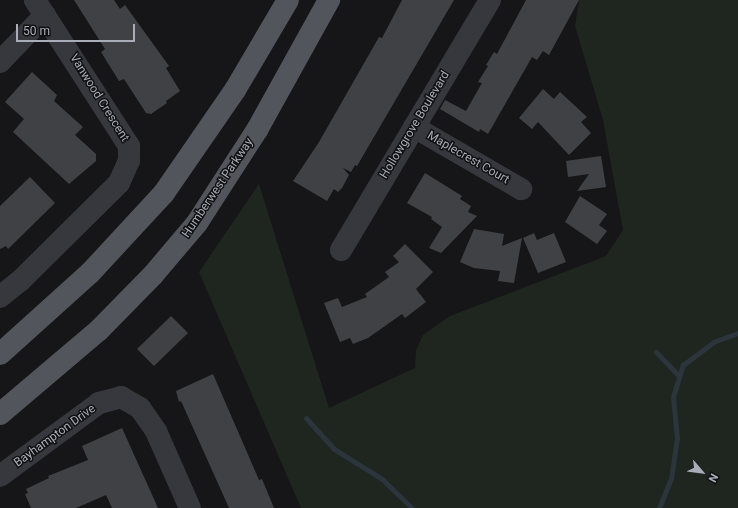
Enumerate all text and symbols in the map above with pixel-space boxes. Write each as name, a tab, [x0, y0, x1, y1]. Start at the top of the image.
scale bar	[18, 16, 137, 42]
text: 50 m	[23, 24, 50, 38]
street label: Vanwood Crescent	[66, 52, 132, 144]
street label: Hollowgrove Boulevard	[377, 69, 453, 181]
street label: Maplecrest Court	[424, 129, 512, 187]
street label: Humberwest Parkway	[179, 136, 257, 240]
street label: Bayhampton Drive	[11, 402, 99, 470]
north arrow	[682, 452, 722, 492]
text: N	[705, 471, 721, 484]

